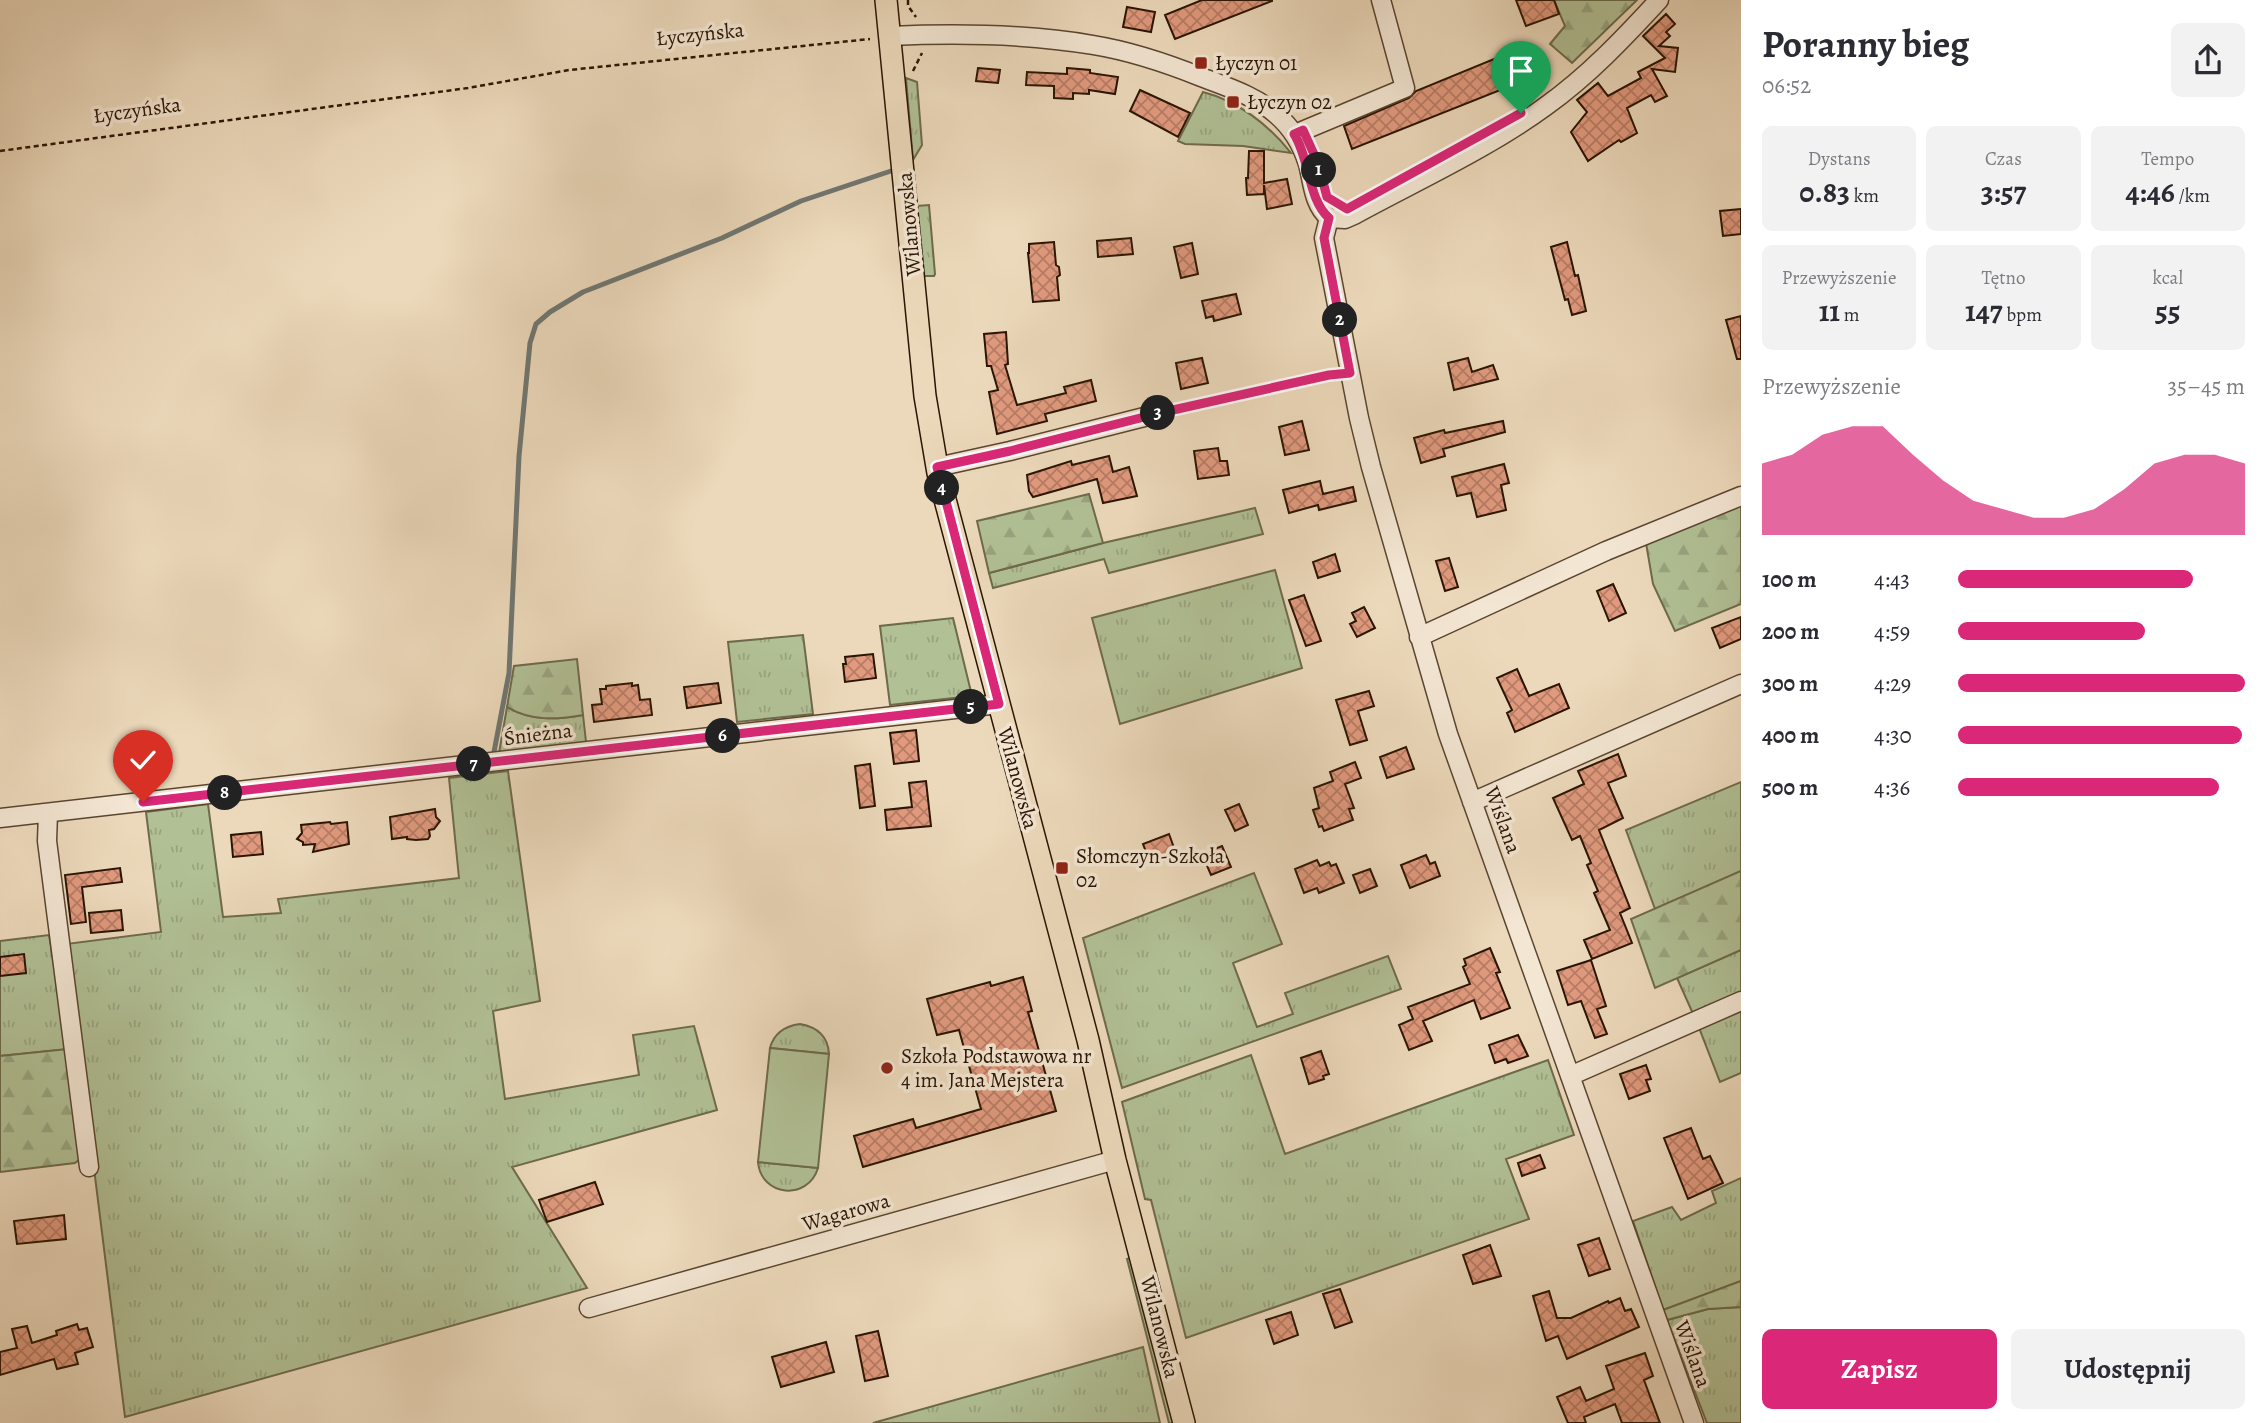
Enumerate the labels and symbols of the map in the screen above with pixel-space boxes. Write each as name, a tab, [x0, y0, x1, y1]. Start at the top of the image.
street label: Łyczyńska	[655, 15, 746, 53]
pin	[1491, 41, 1551, 113]
place label: Łyczyn 01	[1215, 49, 1297, 77]
marker: Łyczyn 01	[1193, 55, 1209, 71]
place label: Łyczyn 02	[1247, 88, 1332, 116]
street label: Łyczyńska	[91, 90, 183, 130]
marker: Łyczyn 02	[1225, 94, 1241, 110]
pin: 1	[1302, 152, 1336, 188]
street label: Wilanowska	[890, 171, 928, 278]
pin: 2	[1322, 302, 1358, 338]
pin: 3	[1140, 396, 1176, 430]
pin: 4	[925, 470, 960, 505]
pin: 5	[954, 690, 988, 724]
street label: Śnieżna	[502, 716, 574, 752]
pin: 6	[706, 718, 740, 754]
street label: Wilanowska	[991, 723, 1045, 832]
pin	[113, 730, 173, 802]
pin: 7	[456, 746, 491, 782]
pin: 8	[208, 776, 243, 810]
street label: Wiślana	[1478, 782, 1528, 858]
place label: Słomczyn-Szkoła 02	[1076, 842, 1225, 894]
marker: Słomczyn-Szkoła 02	[1054, 860, 1070, 876]
place label: Szkoła Podstawowa nr 4 im. Jana Mejstera	[901, 1042, 1092, 1094]
marker: Szkoła Podstawowa nr 4 im. Jana Mejstera	[879, 1060, 895, 1076]
street label: Wagarowa	[798, 1186, 893, 1238]
street label: Wilanowska	[1134, 1272, 1186, 1381]
street label: Wiślana	[1668, 1316, 1718, 1392]

